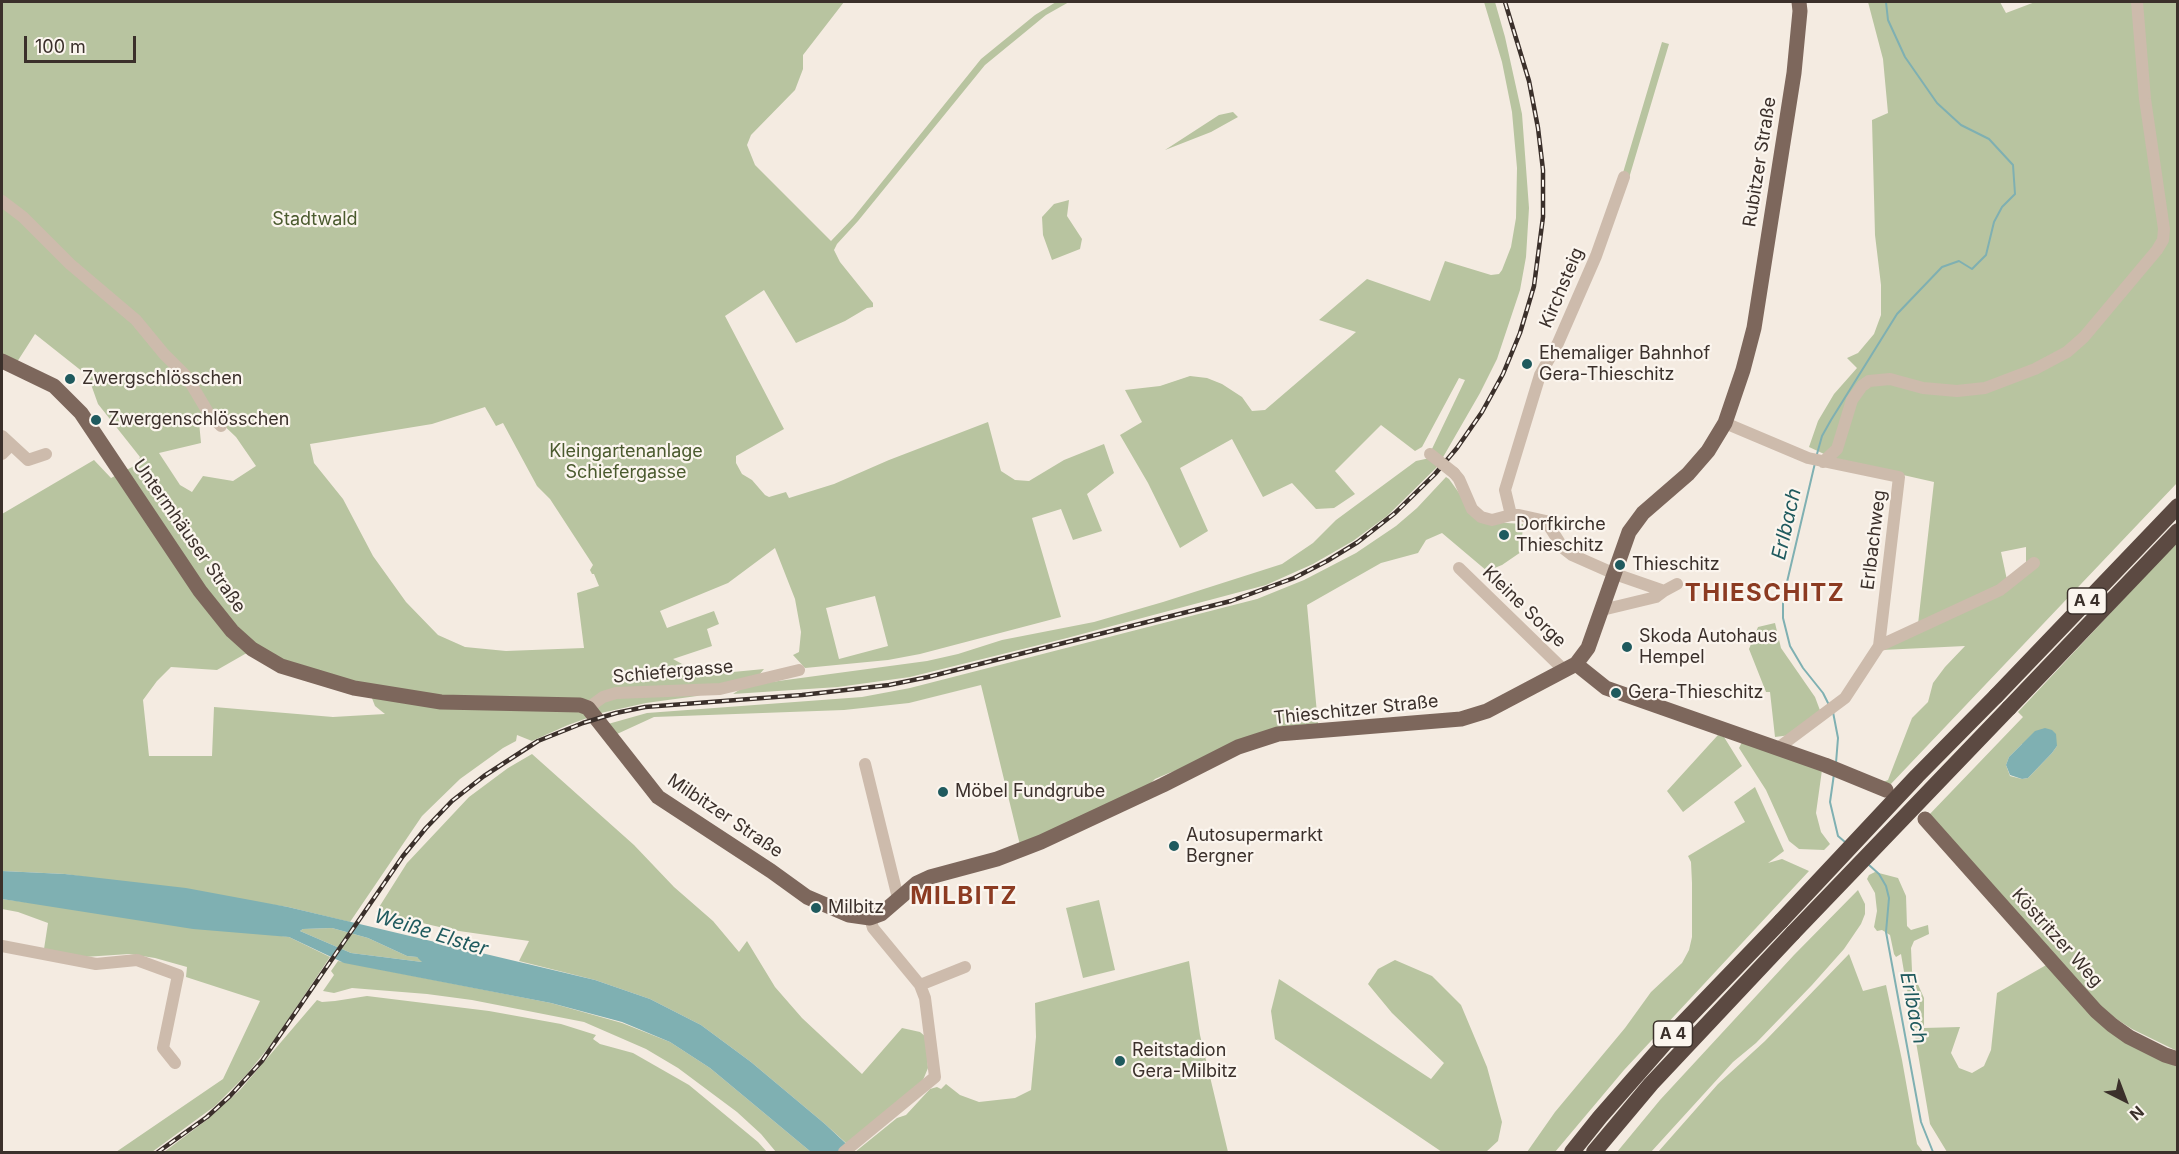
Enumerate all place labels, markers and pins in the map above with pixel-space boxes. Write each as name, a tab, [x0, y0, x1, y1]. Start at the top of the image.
place label: Ehemaliger Bahnhof Gera-Thieschitz	[1539, 343, 1710, 386]
marker: Ehemaliger Bahnhof Gera-Thieschitz	[1520, 357, 1534, 371]
place label: Zwergschlösschen	[82, 368, 242, 390]
marker: Zwergschlösschen	[63, 372, 77, 386]
place label: Zwergenschlösschen	[108, 409, 290, 431]
marker: Zwergenschlösschen	[89, 413, 103, 427]
place label: Dorfkirche Thieschitz	[1516, 514, 1606, 556]
marker: Dorfkirche Thieschitz	[1497, 528, 1511, 542]
place label: Thieschitz	[1632, 554, 1720, 576]
marker: Thieschitz	[1613, 558, 1627, 572]
place label: Skoda Autohaus Hempel	[1639, 626, 1777, 668]
marker: Skoda Autohaus Hempel	[1620, 640, 1634, 654]
place label: Gera-Thieschitz	[1628, 682, 1763, 704]
marker: Gera-Thieschitz	[1609, 686, 1623, 700]
place label: Möbel Fundgrube	[955, 781, 1105, 803]
marker: Möbel Fundgrube	[936, 785, 950, 799]
place label: Autosupermarkt Bergner	[1186, 825, 1323, 868]
marker: Autosupermarkt Bergner	[1167, 839, 1181, 853]
place label: Milbitz	[828, 897, 884, 919]
marker: Milbitz	[809, 901, 823, 915]
place label: Reitstadion Gera-Milbitz	[1132, 1040, 1237, 1082]
marker: Reitstadion Gera-Milbitz	[1113, 1054, 1127, 1068]

